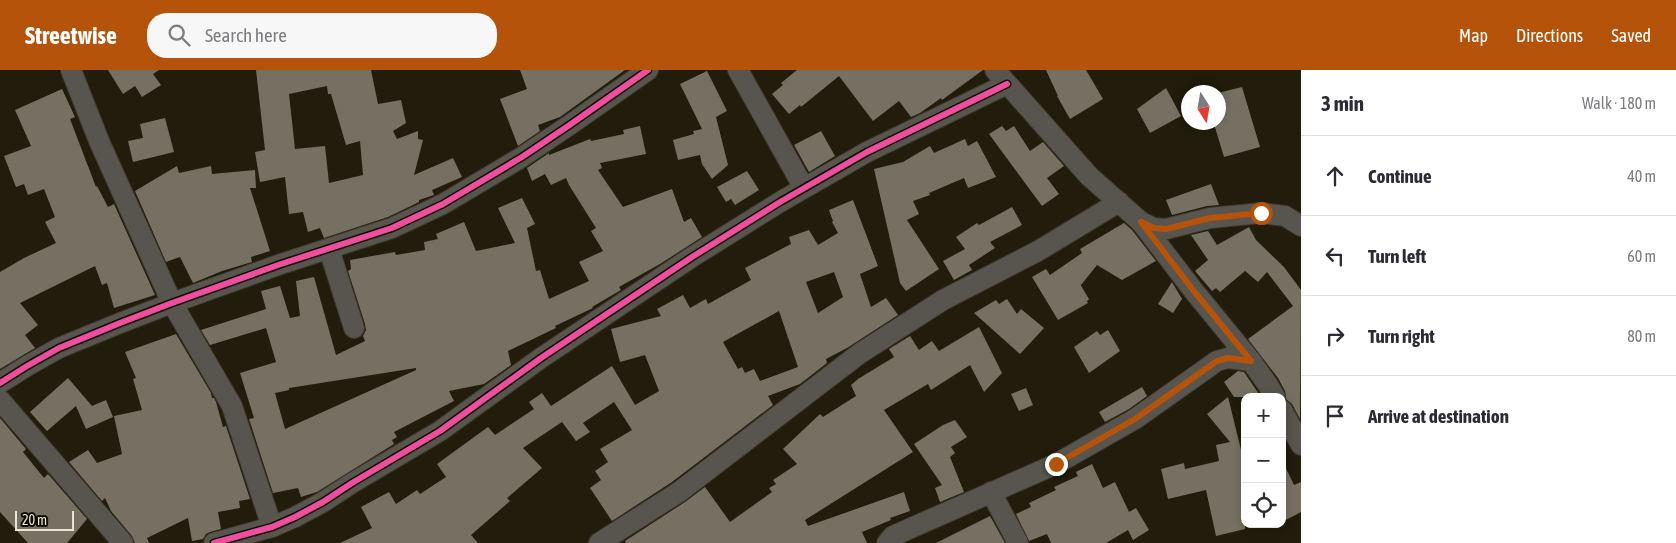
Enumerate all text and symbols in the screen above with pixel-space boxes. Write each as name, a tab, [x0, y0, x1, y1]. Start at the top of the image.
search box	[147, 13, 497, 58]
icon: search	[165, 21, 193, 49]
text: Streetwise	[25, 22, 117, 49]
text: Search here	[205, 24, 287, 46]
text: Map	[1459, 25, 1488, 46]
text: Directions	[1516, 25, 1583, 46]
text: Saved	[1611, 25, 1651, 46]
north arrow	[1181, 85, 1226, 130]
text: 3 min	[1321, 91, 1364, 115]
text: Walk · 180 m	[1582, 94, 1656, 112]
icon: ahead	[1321, 162, 1349, 190]
text: Continue	[1368, 165, 1432, 187]
text: 40 m	[1627, 167, 1656, 185]
route start	[1250, 202, 1273, 225]
icon: left	[1321, 242, 1349, 270]
text: Turn left	[1368, 245, 1426, 267]
text: 60 m	[1627, 247, 1656, 265]
icon: right	[1321, 322, 1349, 350]
text: Turn right	[1368, 325, 1435, 347]
text: 80 m	[1627, 327, 1656, 345]
map controls	[1241, 393, 1286, 528]
button: +	[1241, 393, 1286, 438]
icon: arrive	[1321, 402, 1349, 430]
text: Arrive at destination	[1368, 405, 1509, 427]
button: −	[1241, 438, 1286, 483]
route end	[1045, 453, 1068, 476]
button: locate	[1241, 483, 1286, 528]
scale bar	[15, 508, 74, 531]
text: 20 m	[22, 512, 47, 528]

